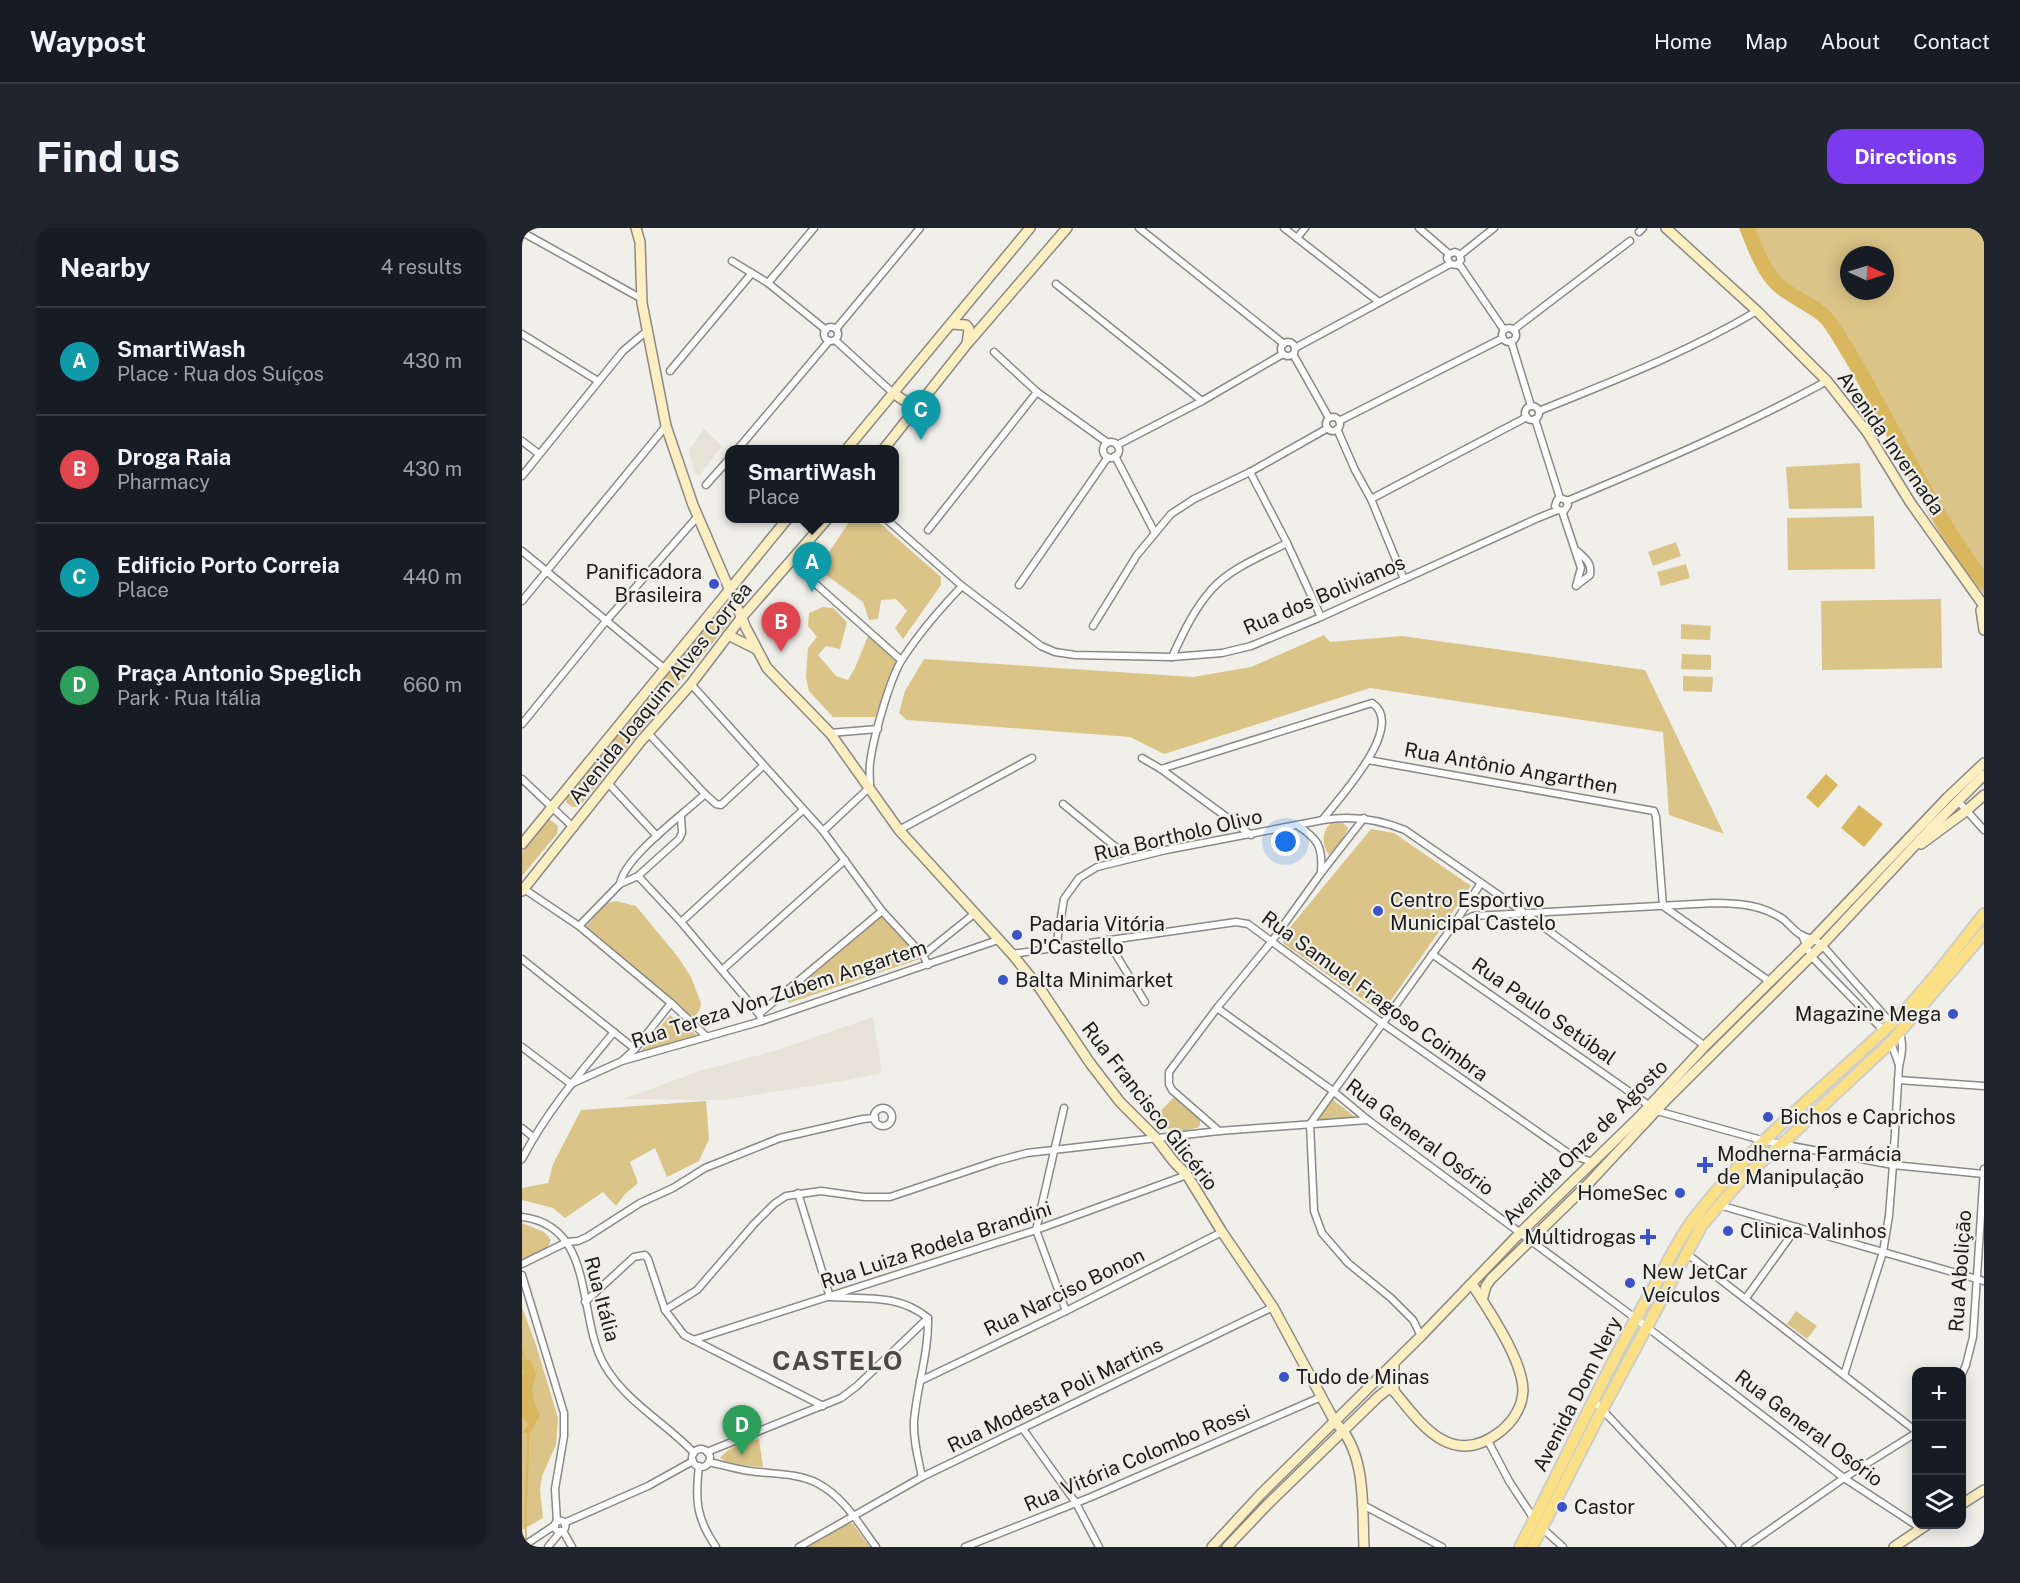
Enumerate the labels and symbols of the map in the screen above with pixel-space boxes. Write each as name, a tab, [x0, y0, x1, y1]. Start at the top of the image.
north arrow	[1840, 246, 1894, 300]
street label: Avenida Invernada	[1832, 366, 1950, 520]
pin: C	[902, 390, 940, 440]
pin: A	[792, 542, 832, 592]
street label: Rua dos Bolivianos	[1239, 550, 1409, 640]
place label: Panificadora Brasileira	[585, 560, 702, 607]
street label: Avenida Joaquim Alves Corrêa	[563, 577, 757, 809]
marker: Panificadora Brasileira	[707, 577, 721, 591]
pin: B	[762, 602, 800, 652]
street label: Rua Antônio Angarthen	[1402, 737, 1620, 799]
street label: Rua Bortholo Olivo	[1091, 804, 1265, 866]
your location	[1271, 827, 1300, 856]
place label: Centro Esportivo Municipal Castelo	[1390, 888, 1556, 935]
marker: Centro Esportivo Municipal Castelo	[1371, 904, 1385, 918]
street label: Rua Samuel Fragoso Coimbra	[1257, 906, 1493, 1086]
place label: Padaria Vitória D'Castello	[1029, 912, 1165, 959]
marker: Padaria Vitória D'Castello	[1010, 928, 1024, 942]
street label: Rua Tereza Von Zubem Angartem	[628, 935, 930, 1053]
street label: Rua Paulo Setúbal	[1467, 952, 1621, 1070]
place label: Balta Minimarket	[1015, 968, 1173, 992]
marker: Balta Minimarket	[996, 973, 1010, 987]
place label: Magazine Mega	[1795, 1002, 1941, 1026]
marker: Magazine Mega	[1946, 1007, 1960, 1021]
street label: Rua Francisco Glicério	[1077, 1017, 1223, 1195]
street label: Avenida Onze de Agosto	[1497, 1054, 1673, 1230]
street label: Rua General Osório	[1341, 1073, 1499, 1201]
place label: Bichos e Caprichos	[1780, 1105, 1956, 1129]
marker: Bichos e Caprichos	[1761, 1110, 1775, 1124]
place label: Modherna Farmácia de Manipulação	[1717, 1142, 1902, 1189]
marker: Modherna Farmácia de Manipulação	[1698, 1158, 1712, 1172]
place label: HomeSec	[1577, 1181, 1668, 1205]
marker: HomeSec	[1673, 1186, 1687, 1200]
street label: Rua Luiza Rodela Brandini	[817, 1196, 1055, 1294]
street label: Rua Abolição	[1944, 1209, 1976, 1333]
place label: Clinica Valinhos	[1740, 1219, 1887, 1243]
marker: Clinica Valinhos	[1721, 1224, 1735, 1238]
place label: Multidrogas	[1524, 1225, 1636, 1249]
marker: Multidrogas	[1641, 1230, 1655, 1244]
street label: Rua Narciso Bonon	[980, 1243, 1148, 1341]
street label: Rua Itália	[579, 1254, 625, 1344]
place label: New JetCar Veículos	[1642, 1260, 1748, 1307]
marker: New JetCar Veículos	[1623, 1276, 1637, 1290]
street label: Avenida Dom Nery	[1528, 1312, 1627, 1476]
street label: Rua Modesta Poli Martins	[943, 1332, 1167, 1458]
district label: CASTELO	[772, 1345, 904, 1376]
street label: Rua General Osório	[1730, 1364, 1888, 1492]
place label: Tudo de Minas	[1296, 1365, 1429, 1389]
marker: Tudo de Minas	[1277, 1370, 1291, 1384]
street label: Rua Vitória Colombo Rossi	[1020, 1399, 1254, 1517]
pin: D	[722, 1406, 762, 1455]
place label: Castor	[1574, 1495, 1635, 1519]
marker: Castor	[1555, 1500, 1569, 1514]

